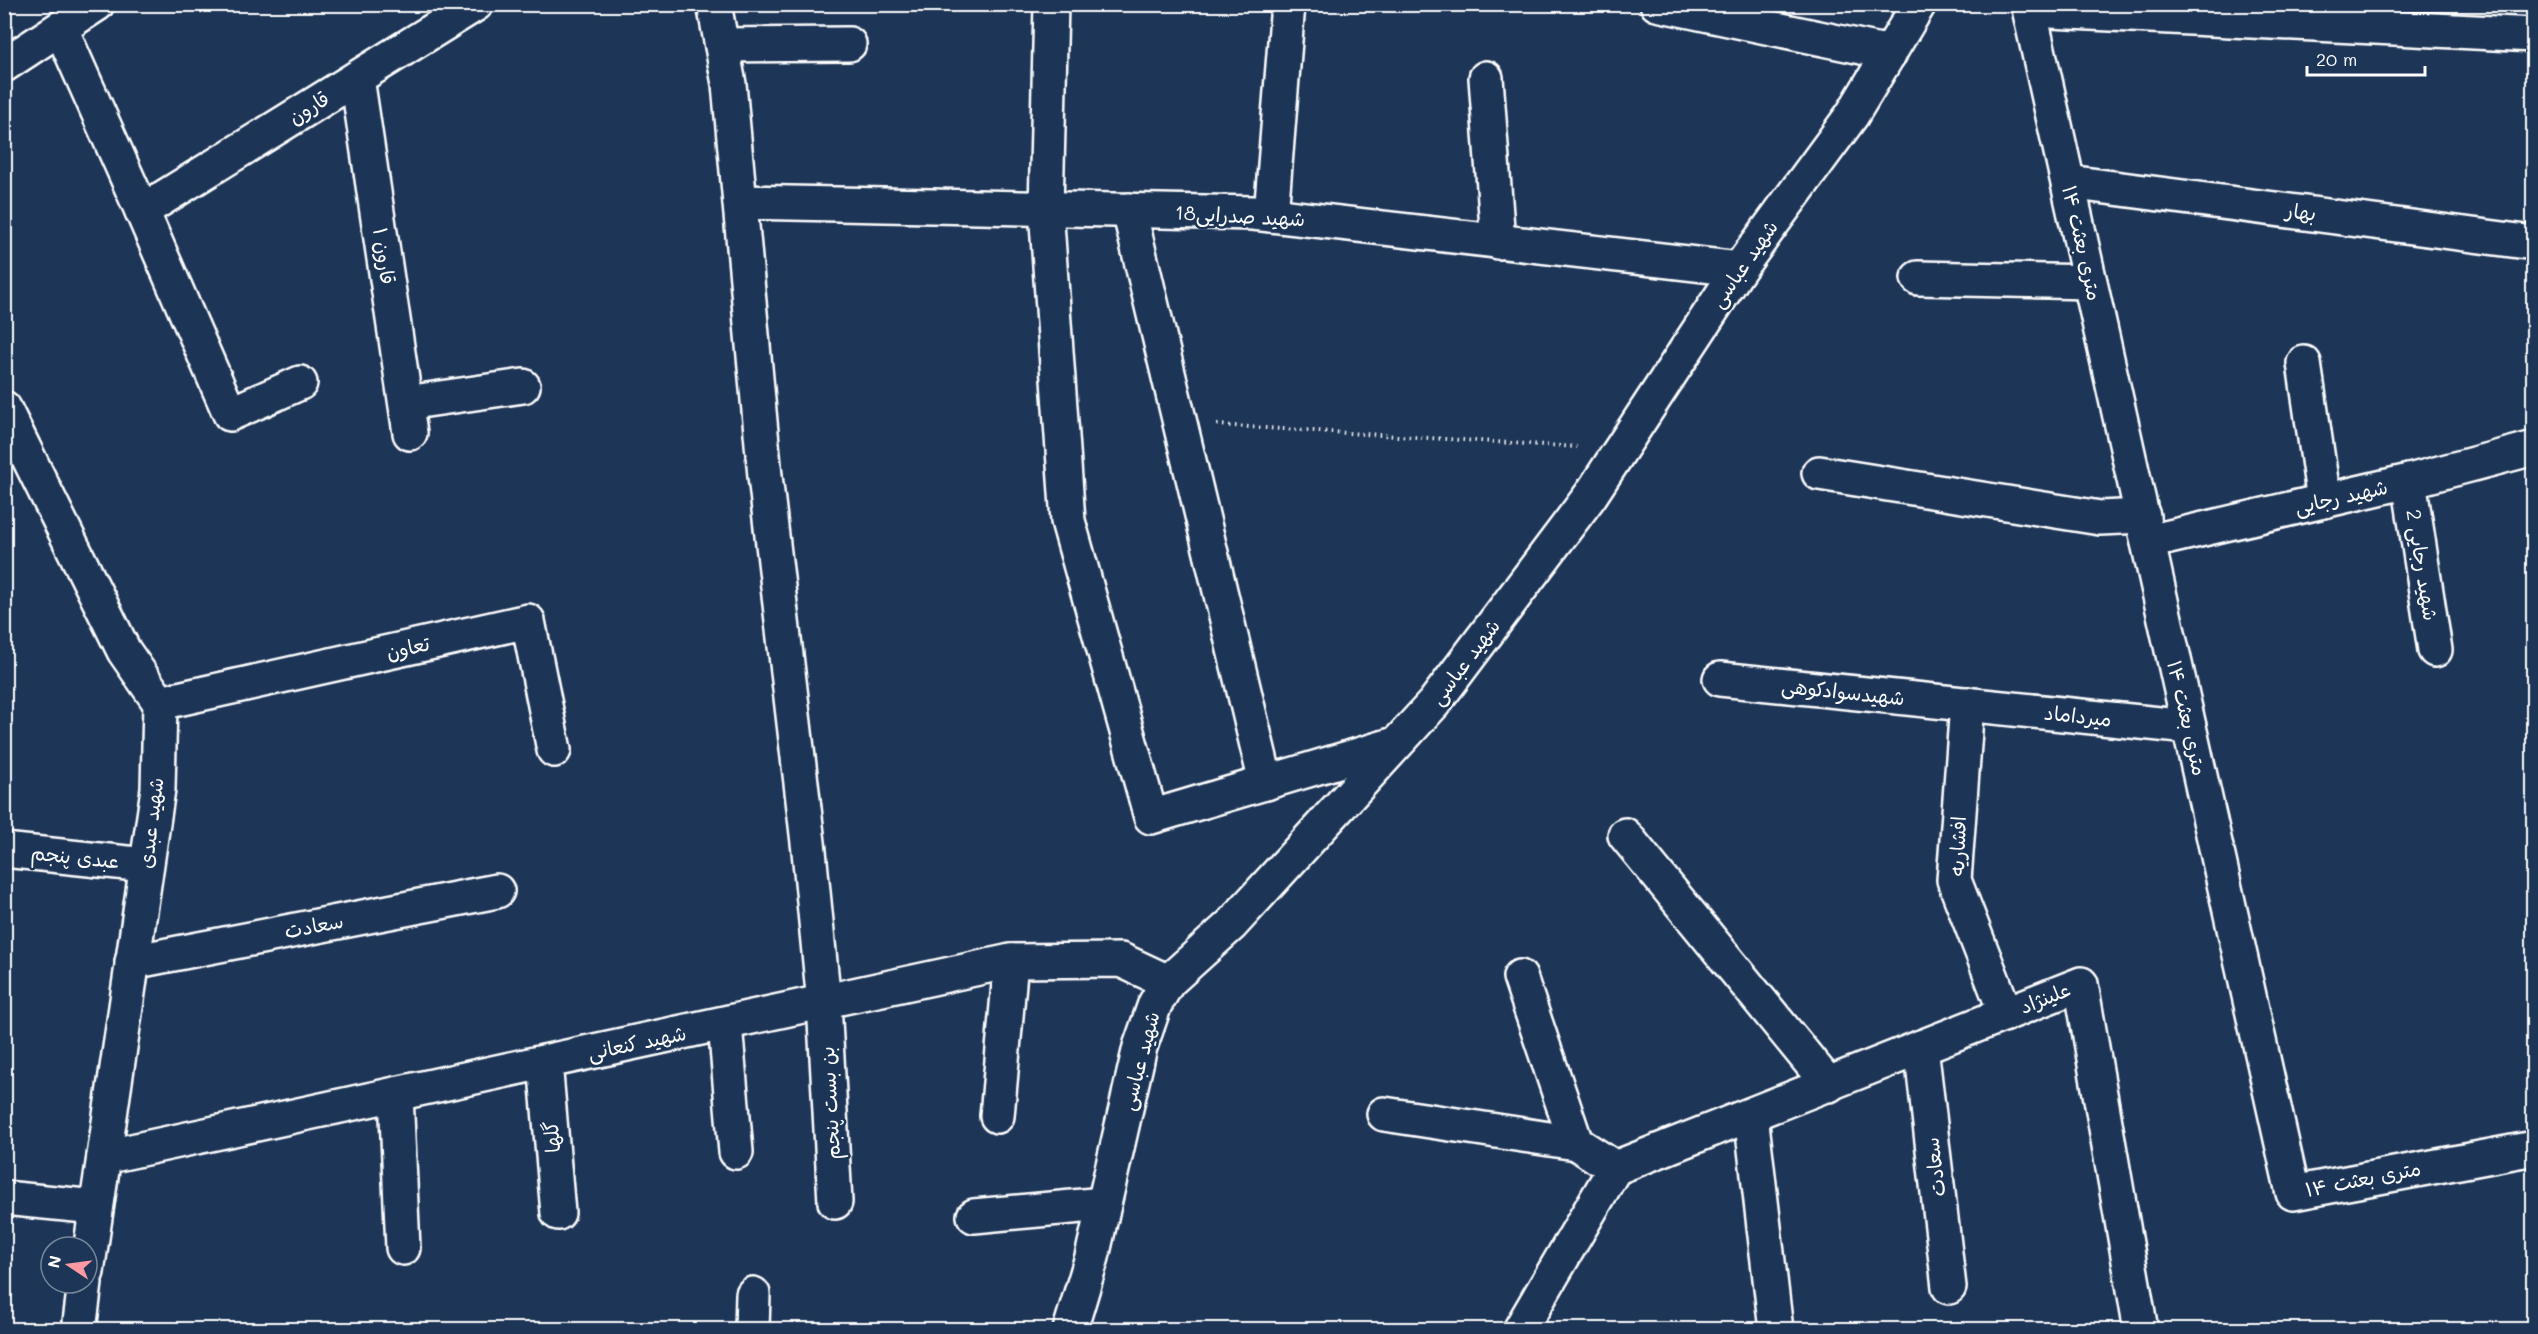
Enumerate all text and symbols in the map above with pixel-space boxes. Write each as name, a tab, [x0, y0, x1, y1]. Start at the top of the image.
scale bar	[2307, 39, 2426, 77]
text: 20 m	[2316, 47, 2357, 71]
street label: قارون	[283, 85, 334, 130]
street label: ۱۴ متری بعثت	[2057, 183, 2109, 303]
street label: بهار	[2282, 196, 2318, 226]
street label: شهید صدرایی18	[1174, 199, 1306, 232]
street label: شهید عباسی	[1703, 214, 1784, 313]
street label: قارون ۱	[368, 226, 402, 286]
street label: شهید رجایی	[2292, 473, 2390, 520]
street label: شهید رجایی 2	[2400, 507, 2445, 623]
street label: شهید عباسی	[1423, 613, 1506, 710]
street label: تعاون	[384, 629, 432, 665]
street label: ۱۴ متری بعثت	[2162, 658, 2214, 778]
street label: شهیدسوادکوهی	[1780, 672, 1906, 712]
street label: میرداماد	[2043, 699, 2113, 731]
street label: شهید عبدی	[132, 776, 168, 870]
street label: افشاریه	[1943, 815, 1971, 876]
street label: عبدی پنجم	[29, 838, 121, 877]
street label: سعادت	[282, 907, 346, 943]
street label: علینژاد	[2015, 975, 2074, 1019]
street label: شهید عباسی	[1113, 1008, 1166, 1113]
street label: شهید کنعانی	[585, 1019, 689, 1066]
street label: بن بست پنجم	[813, 1046, 848, 1160]
street label: گلها	[537, 1120, 565, 1154]
street label: سعادت	[1917, 1136, 1951, 1198]
street label: ۱۴ متری بعثت	[2303, 1154, 2423, 1202]
north arrow	[39, 1235, 99, 1295]
text: N	[42, 1253, 65, 1270]

